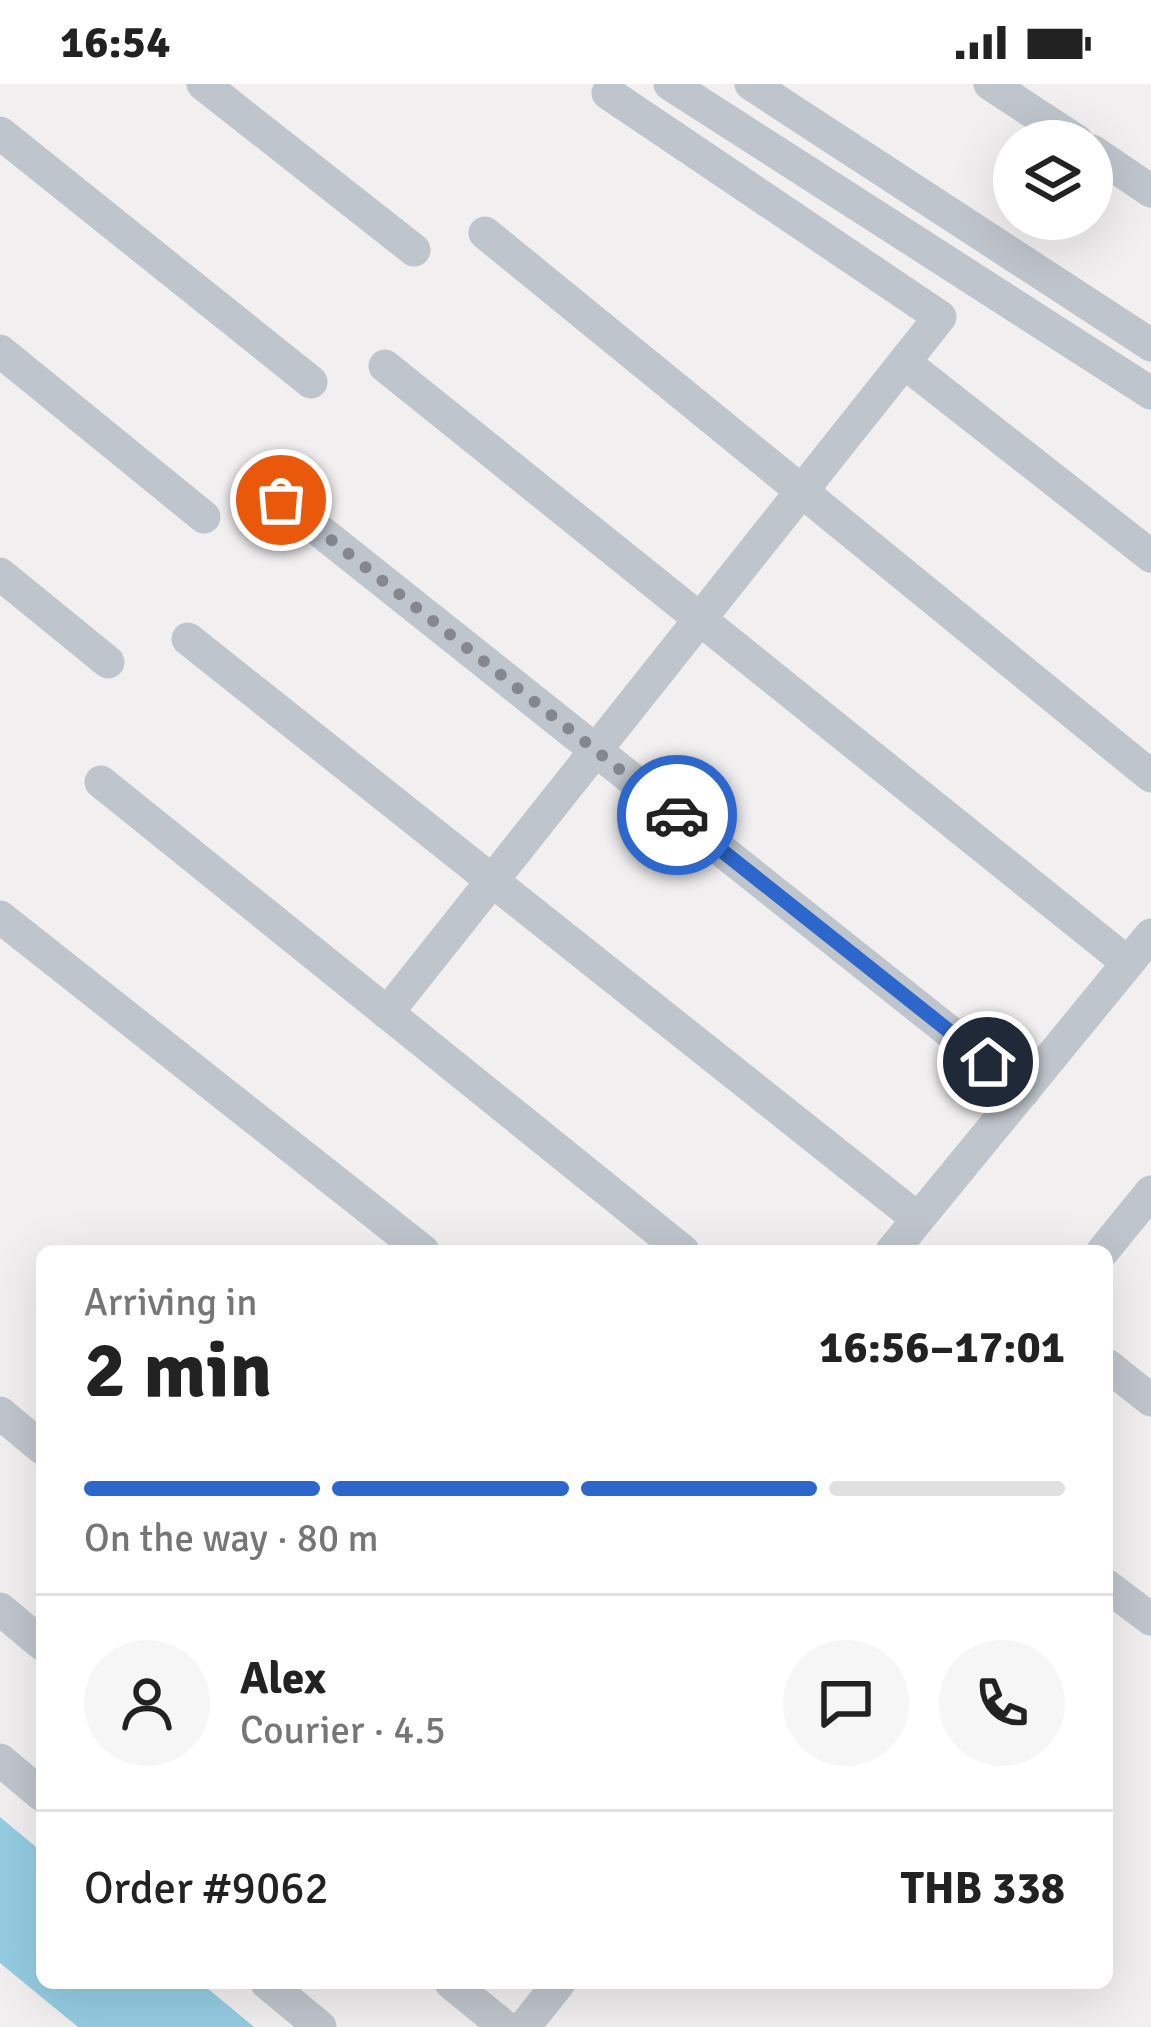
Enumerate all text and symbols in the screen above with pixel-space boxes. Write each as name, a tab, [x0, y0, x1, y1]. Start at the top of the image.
text: 16:54	[60, 15, 170, 70]
map controls	[993, 120, 1113, 240]
button: layers	[993, 120, 1113, 240]
pin	[230, 449, 332, 551]
icon: bag	[248, 467, 314, 533]
courier	[617, 755, 737, 875]
icon: car	[644, 782, 710, 848]
pin	[937, 1011, 1039, 1113]
icon: home	[955, 1029, 1021, 1095]
text: Arriving in	[84, 1278, 258, 1326]
text: 16:56–17:01	[819, 1320, 1065, 1375]
text: 2 min	[84, 1323, 272, 1419]
text: On the way · 80 m	[84, 1514, 379, 1562]
button: person	[84, 1640, 210, 1766]
button: chat	[783, 1640, 909, 1766]
button: phone	[939, 1640, 1065, 1766]
text: Alex	[240, 1651, 326, 1706]
text: Courier · 4.5	[240, 1706, 446, 1754]
text: Order #9062	[84, 1861, 329, 1916]
text: THB 338	[901, 1861, 1065, 1916]

